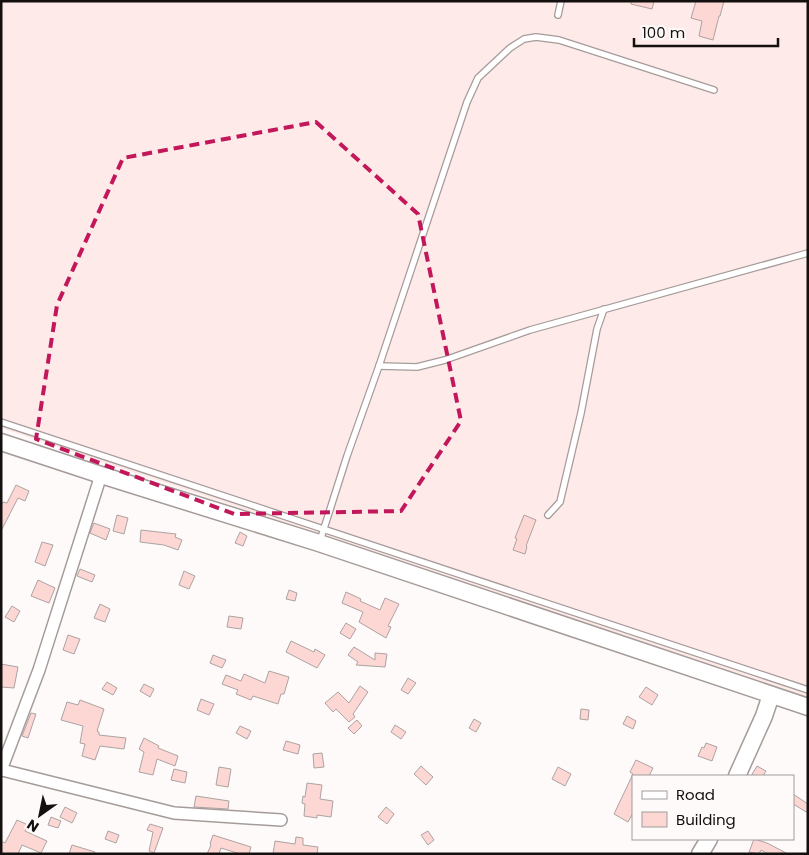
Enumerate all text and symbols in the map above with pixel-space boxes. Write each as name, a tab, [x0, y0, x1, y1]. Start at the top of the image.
scale bar	[634, 15, 778, 47]
text: 100 m	[642, 22, 685, 43]
legend	[632, 775, 794, 840]
text: Road	[676, 784, 715, 805]
north arrow	[15, 790, 65, 840]
text: Building	[676, 809, 736, 830]
text: N	[23, 815, 43, 837]

